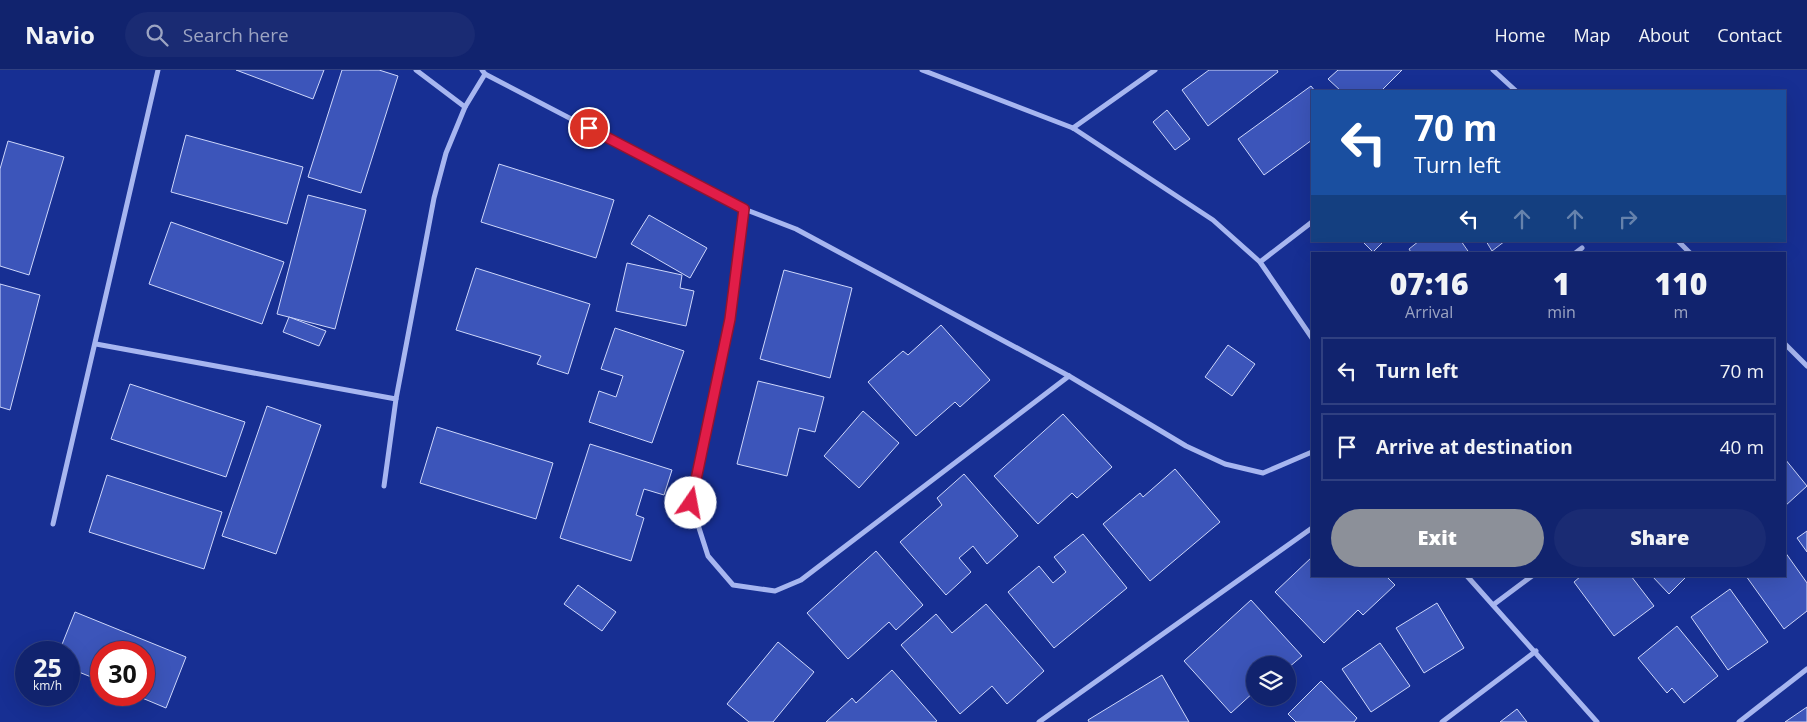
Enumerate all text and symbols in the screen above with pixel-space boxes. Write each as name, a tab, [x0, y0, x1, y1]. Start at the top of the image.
search box	[125, 12, 475, 57]
text: Navio	[25, 18, 95, 51]
icon: search	[143, 21, 171, 49]
text: Search here	[183, 22, 289, 48]
text: Home	[1495, 23, 1545, 47]
text: Map	[1573, 23, 1611, 47]
text: About	[1639, 23, 1689, 47]
text: Contact	[1717, 23, 1782, 47]
text: 70 m	[1414, 104, 1497, 151]
pin	[568, 107, 610, 149]
icon: left	[1331, 110, 1396, 175]
icon: arrive	[575, 114, 603, 142]
text: Turn left	[1414, 149, 1501, 179]
icon: left	[1455, 205, 1483, 233]
icon: ahead	[1508, 205, 1536, 233]
icon: ahead	[1561, 205, 1589, 233]
icon: right	[1614, 205, 1642, 233]
text: 07:16	[1390, 263, 1469, 304]
text: 1	[1553, 263, 1570, 304]
text: 110	[1655, 263, 1707, 304]
text: Arrival	[1405, 301, 1453, 323]
text: min	[1547, 301, 1576, 323]
text: m	[1674, 301, 1688, 323]
icon: left	[1333, 357, 1361, 385]
text: Turn left	[1376, 358, 1458, 384]
text: 70 m	[1720, 358, 1764, 384]
icon: arrive	[1333, 433, 1361, 461]
text: Arrive at destination	[1376, 434, 1573, 460]
text: 40 m	[1720, 434, 1764, 460]
position arrow	[664, 476, 716, 528]
button: Exit	[1331, 509, 1544, 567]
button: Share	[1554, 509, 1766, 567]
speed limit sign: 30	[90, 641, 155, 706]
text: 25	[33, 650, 62, 684]
map controls	[1246, 656, 1296, 706]
button: layers	[1246, 656, 1296, 706]
text: km/h	[33, 677, 62, 694]

